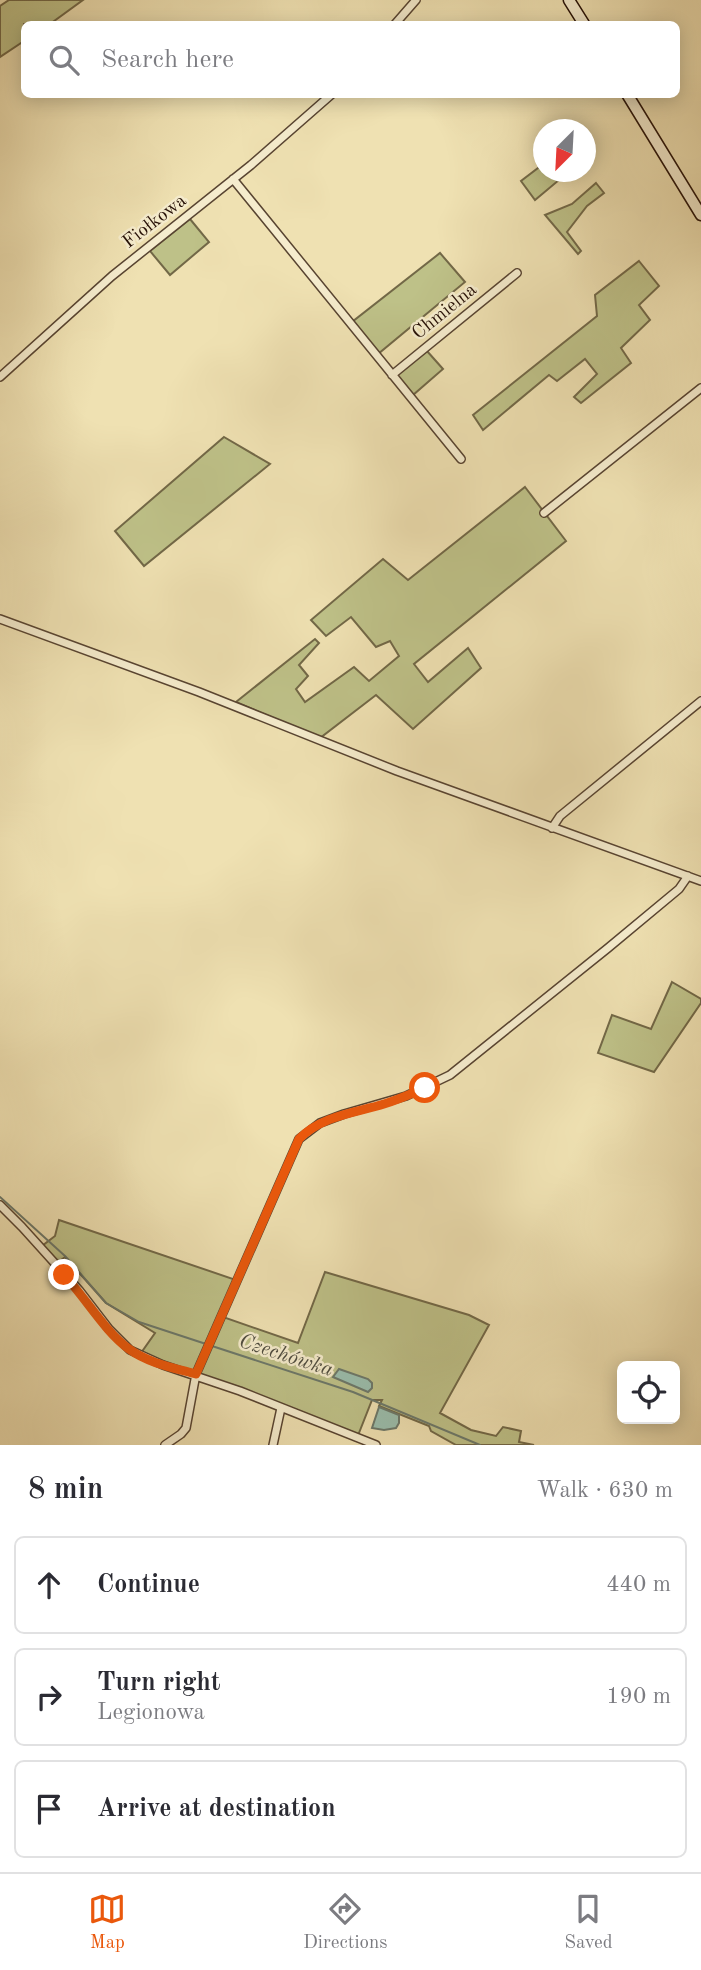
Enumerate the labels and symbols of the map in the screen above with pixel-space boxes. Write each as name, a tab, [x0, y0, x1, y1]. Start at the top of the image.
north arrow	[533, 119, 596, 182]
street label: Fiołkowa	[120, 191, 191, 253]
street label: Chmielna	[409, 280, 481, 344]
route start	[409, 1072, 440, 1103]
route end	[48, 1259, 79, 1290]
water label: Czechówka	[236, 1331, 336, 1381]

